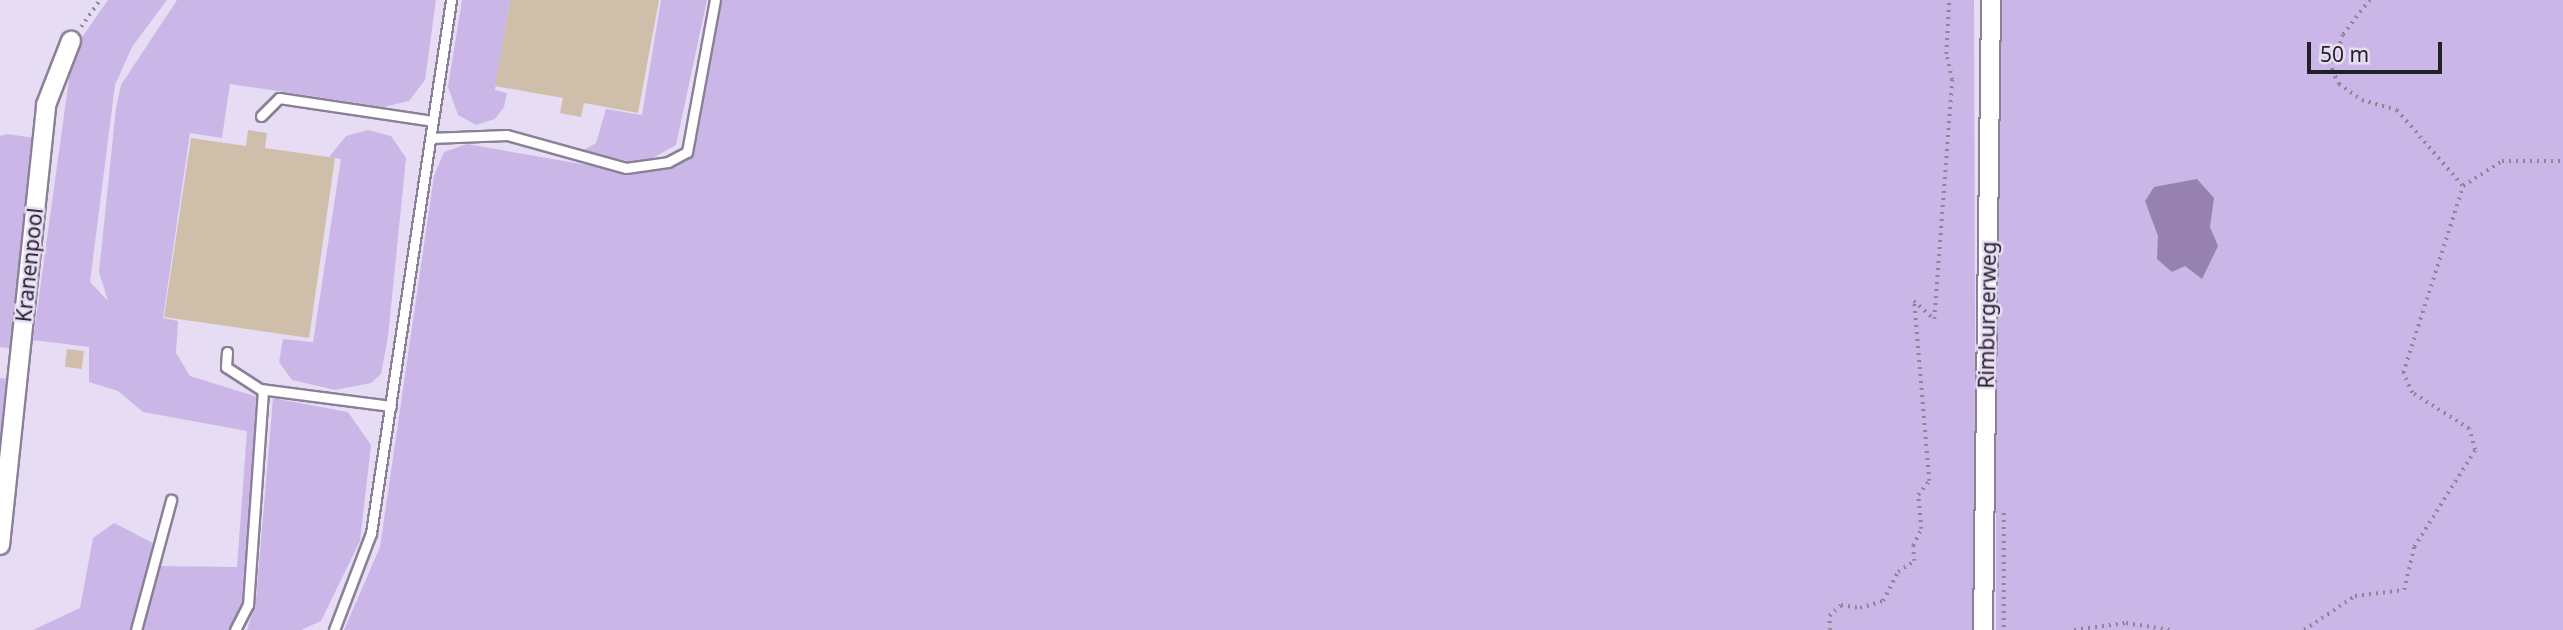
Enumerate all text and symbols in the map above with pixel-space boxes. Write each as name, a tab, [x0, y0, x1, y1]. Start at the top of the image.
scale bar	[2311, 28, 2446, 72]
text: 50 m	[2320, 40, 2369, 68]
street label: Kranenpool	[10, 207, 48, 323]
street label: Rimburgerweg	[1973, 241, 2001, 389]

